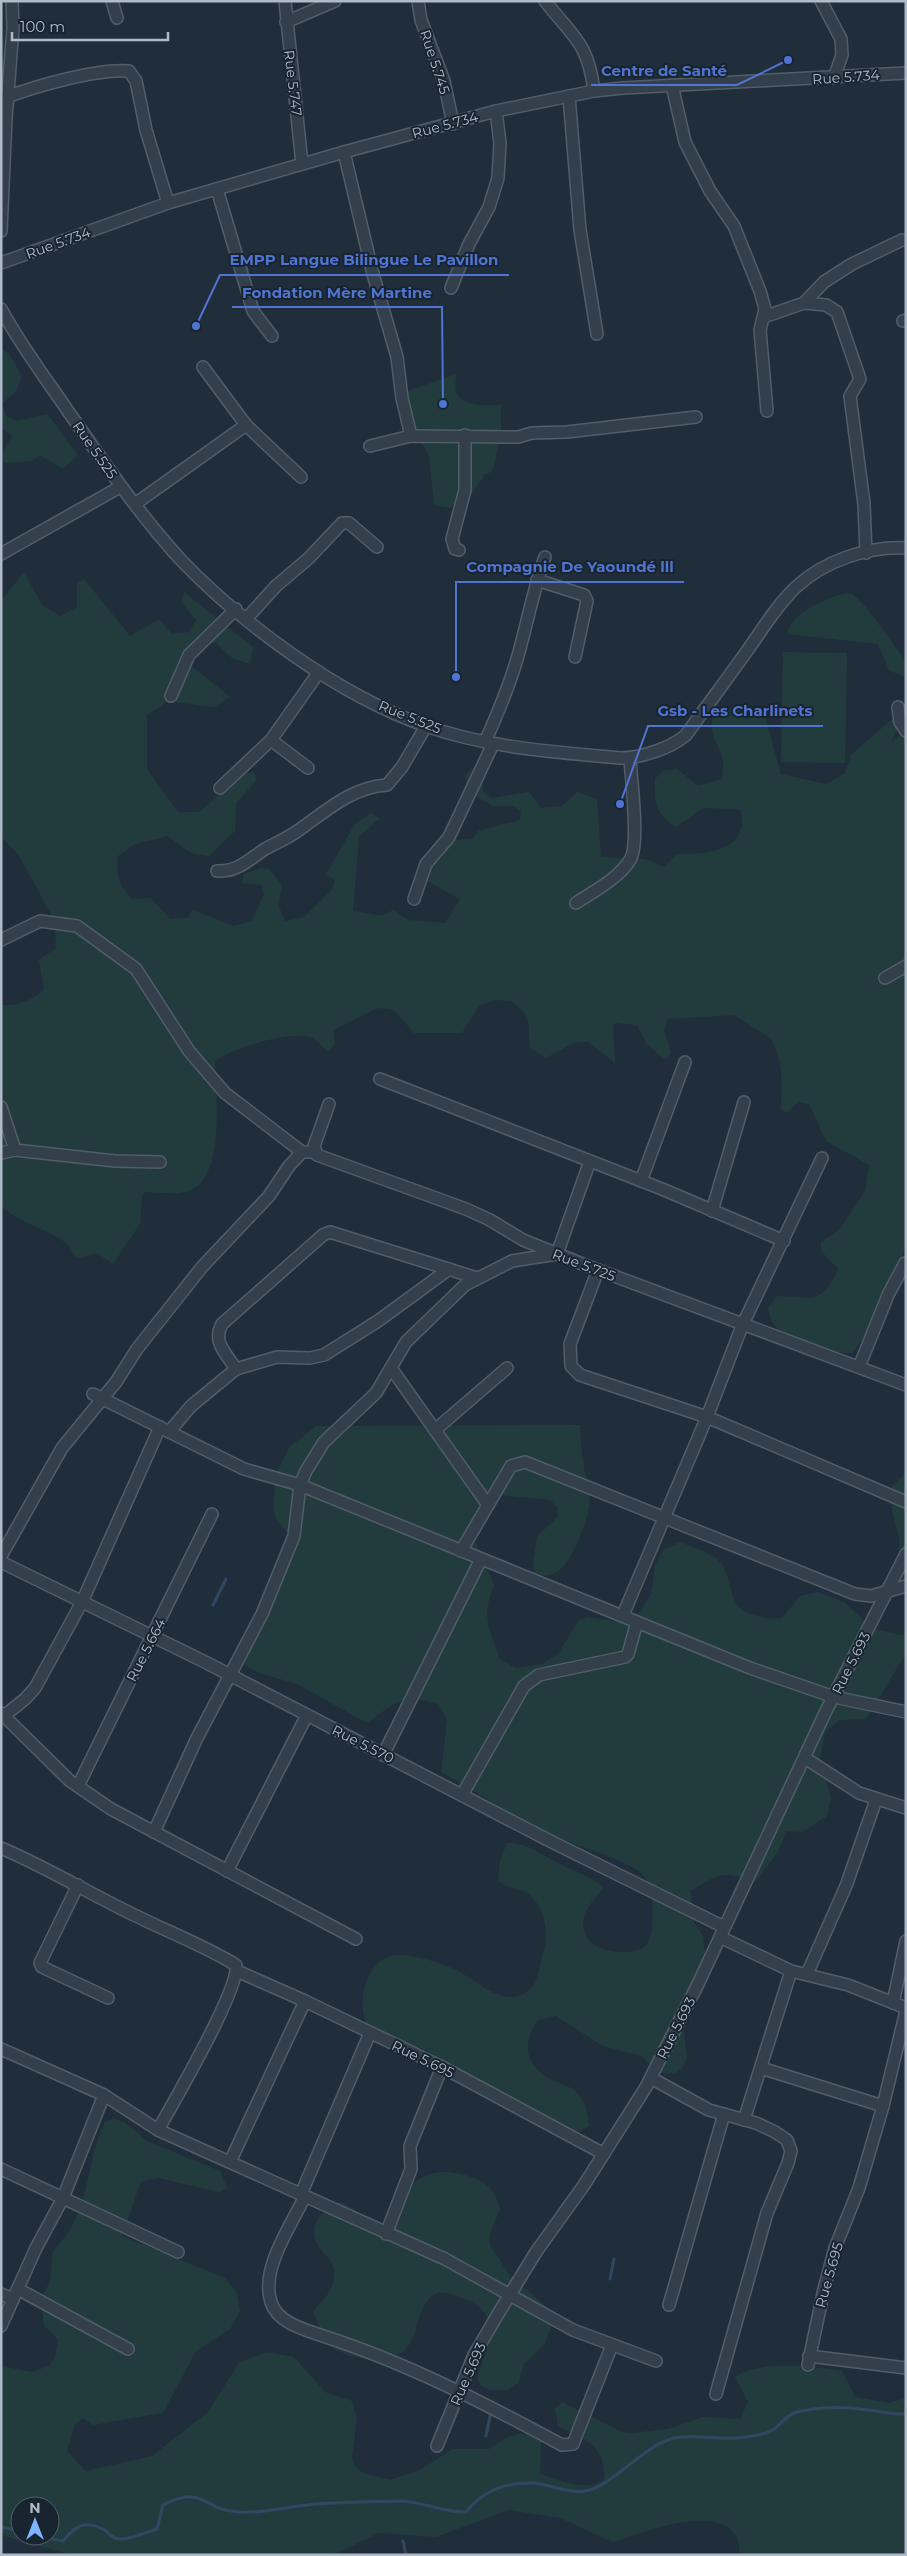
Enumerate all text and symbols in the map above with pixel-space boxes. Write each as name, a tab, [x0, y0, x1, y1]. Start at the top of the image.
scale bar	[12, 10, 169, 42]
text: 100 m	[20, 17, 65, 36]
street label: Rue 5.745	[416, 27, 454, 97]
street label: Rue 5.747	[280, 49, 306, 117]
callout: Centre de Santé	[591, 55, 737, 85]
text: Centre de Santé	[601, 61, 727, 80]
street label: Rue 5.734	[812, 66, 881, 88]
street label: Rue 5.734	[410, 107, 481, 142]
street label: Rue 5.734	[23, 223, 94, 263]
callout: EMPP Langue Bilingue Le Pavillon	[220, 245, 509, 275]
text: EMPP Langue Bilingue Le Pavillon	[229, 250, 499, 269]
callout: Fondation Mère Martine	[232, 277, 442, 307]
text: Fondation Mère Martine	[242, 283, 432, 302]
street label: Rue 5.525	[69, 418, 121, 482]
callout: Compagnie De Yaoundé lll	[456, 552, 684, 582]
text: Compagnie De Yaoundé lll	[466, 557, 674, 576]
street label: Rue 5.525	[376, 696, 444, 738]
callout: Gsb - Les Charlinets	[648, 696, 823, 726]
text: Gsb - Les Charlinets	[657, 701, 813, 720]
street label: Rue 5.725	[550, 1245, 618, 1285]
street label: Rue 5.664	[122, 1615, 170, 1685]
street label: Rue 5.693	[828, 1629, 874, 1697]
street label: Rue 5.570	[329, 1721, 397, 1767]
street label: Rue 5.693	[653, 1994, 699, 2062]
street label: Rue 5.695	[389, 2036, 457, 2082]
street label: Rue 5.695	[811, 2240, 847, 2310]
street label: Rue 5.693	[446, 2340, 490, 2408]
north arrow	[10, 2496, 60, 2546]
text: N	[29, 2499, 41, 2517]

